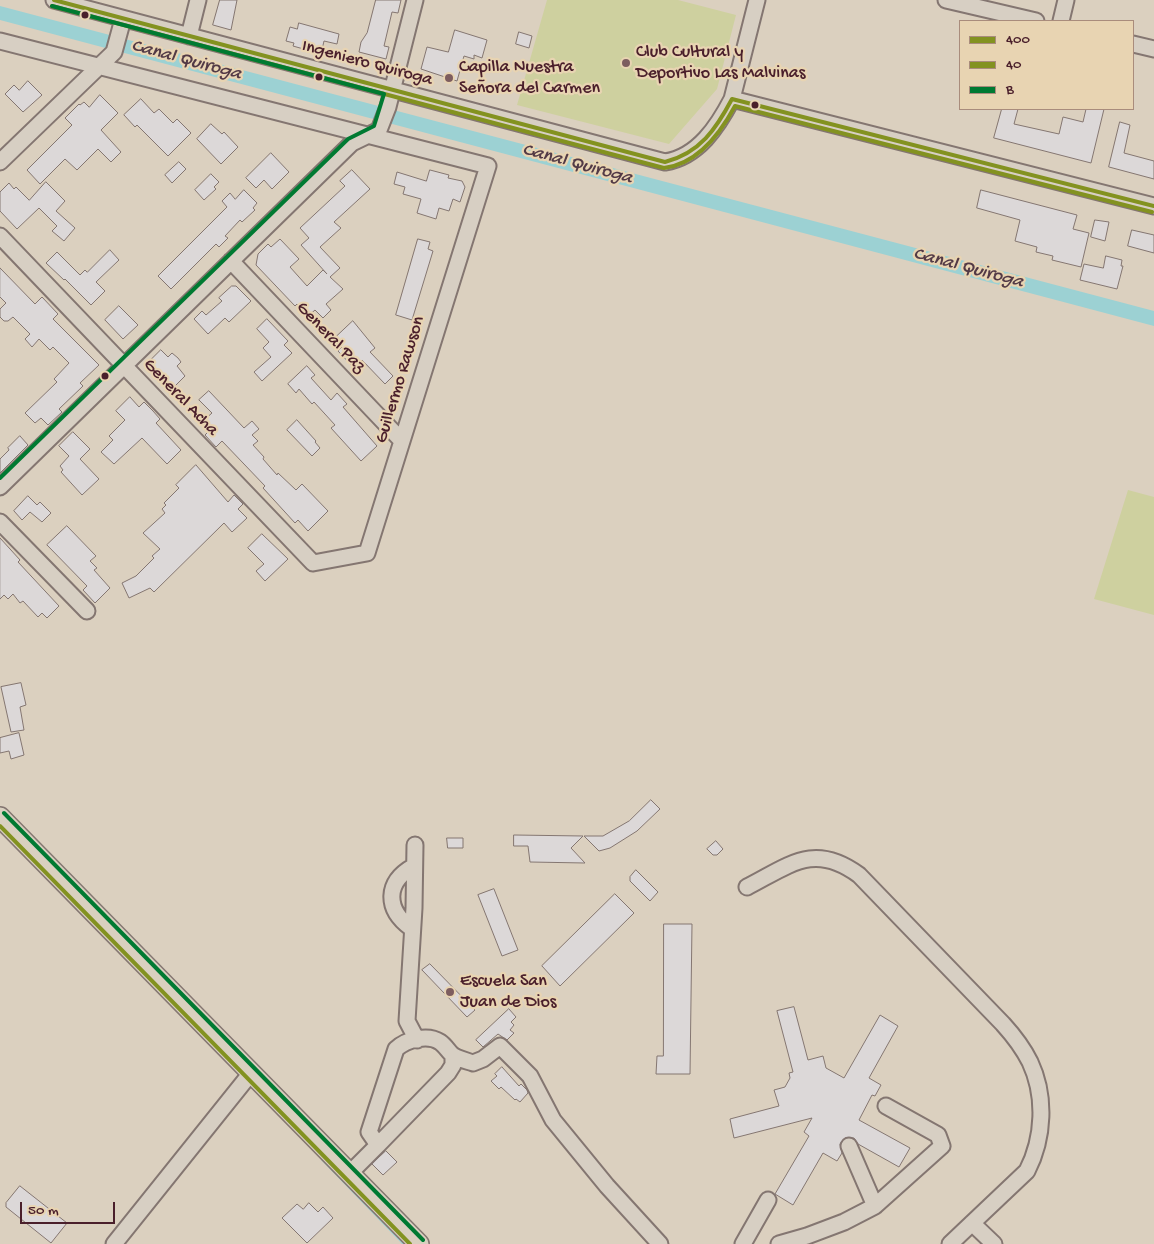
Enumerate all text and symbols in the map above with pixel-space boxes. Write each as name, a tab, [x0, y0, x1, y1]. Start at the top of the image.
unlabelled marker	[80, 10, 90, 20]
legend	[959, 20, 1134, 110]
text: 400	[1006, 31, 1030, 49]
water label: Canal Quiroga	[129, 35, 243, 87]
street label: Ingeniero Quiroga	[299, 36, 435, 92]
place label: Club Cultural y Deportivo Las Malvinas	[636, 42, 805, 84]
text: 40	[1006, 56, 1022, 74]
place label: Capilla Nuestra Señora del Carmen	[459, 57, 600, 100]
marker: Club Cultural y Deportivo Las Malvinas	[620, 57, 632, 69]
unlabelled marker	[314, 72, 324, 82]
marker: Capilla Nuestra Señora del Carmen	[443, 72, 455, 84]
text: B	[1006, 81, 1014, 99]
unlabelled marker	[750, 100, 760, 110]
water label: Canal Quiroga	[520, 139, 634, 191]
water label: Canal Quiroga	[911, 243, 1025, 295]
street label: General Paz	[291, 298, 369, 378]
street label: Guillermo Rawson	[371, 314, 431, 446]
street label: General Acha	[138, 355, 222, 441]
unlabelled marker	[100, 371, 110, 381]
place label: Escuela San Juan de Dios	[460, 971, 556, 1014]
marker: Escuela San Juan de Dios	[444, 986, 456, 998]
scale bar	[22, 1192, 118, 1224]
text: 50 m	[28, 1202, 59, 1220]

